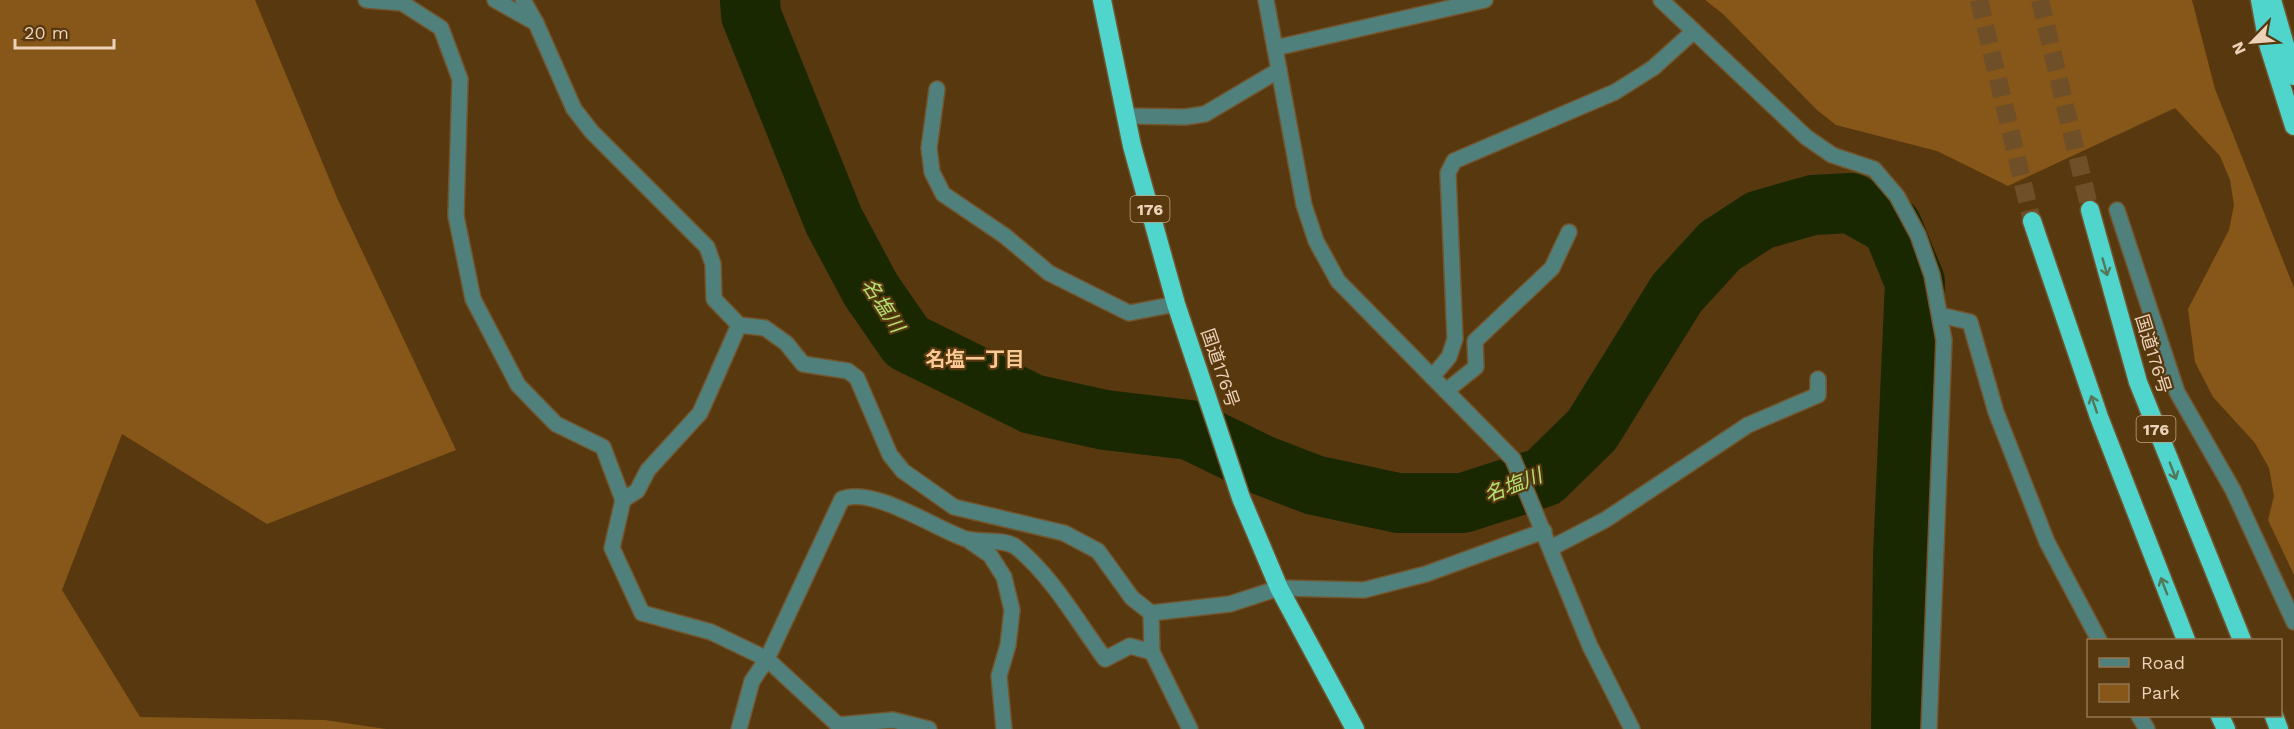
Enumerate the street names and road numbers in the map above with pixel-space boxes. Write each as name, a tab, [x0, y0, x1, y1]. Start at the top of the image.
road number: 176	[1130, 196, 1170, 222]
street label: 国道176号	[2131, 312, 2175, 396]
street label: 国道176号	[1197, 326, 1244, 410]
road number: 176	[2136, 416, 2176, 442]

